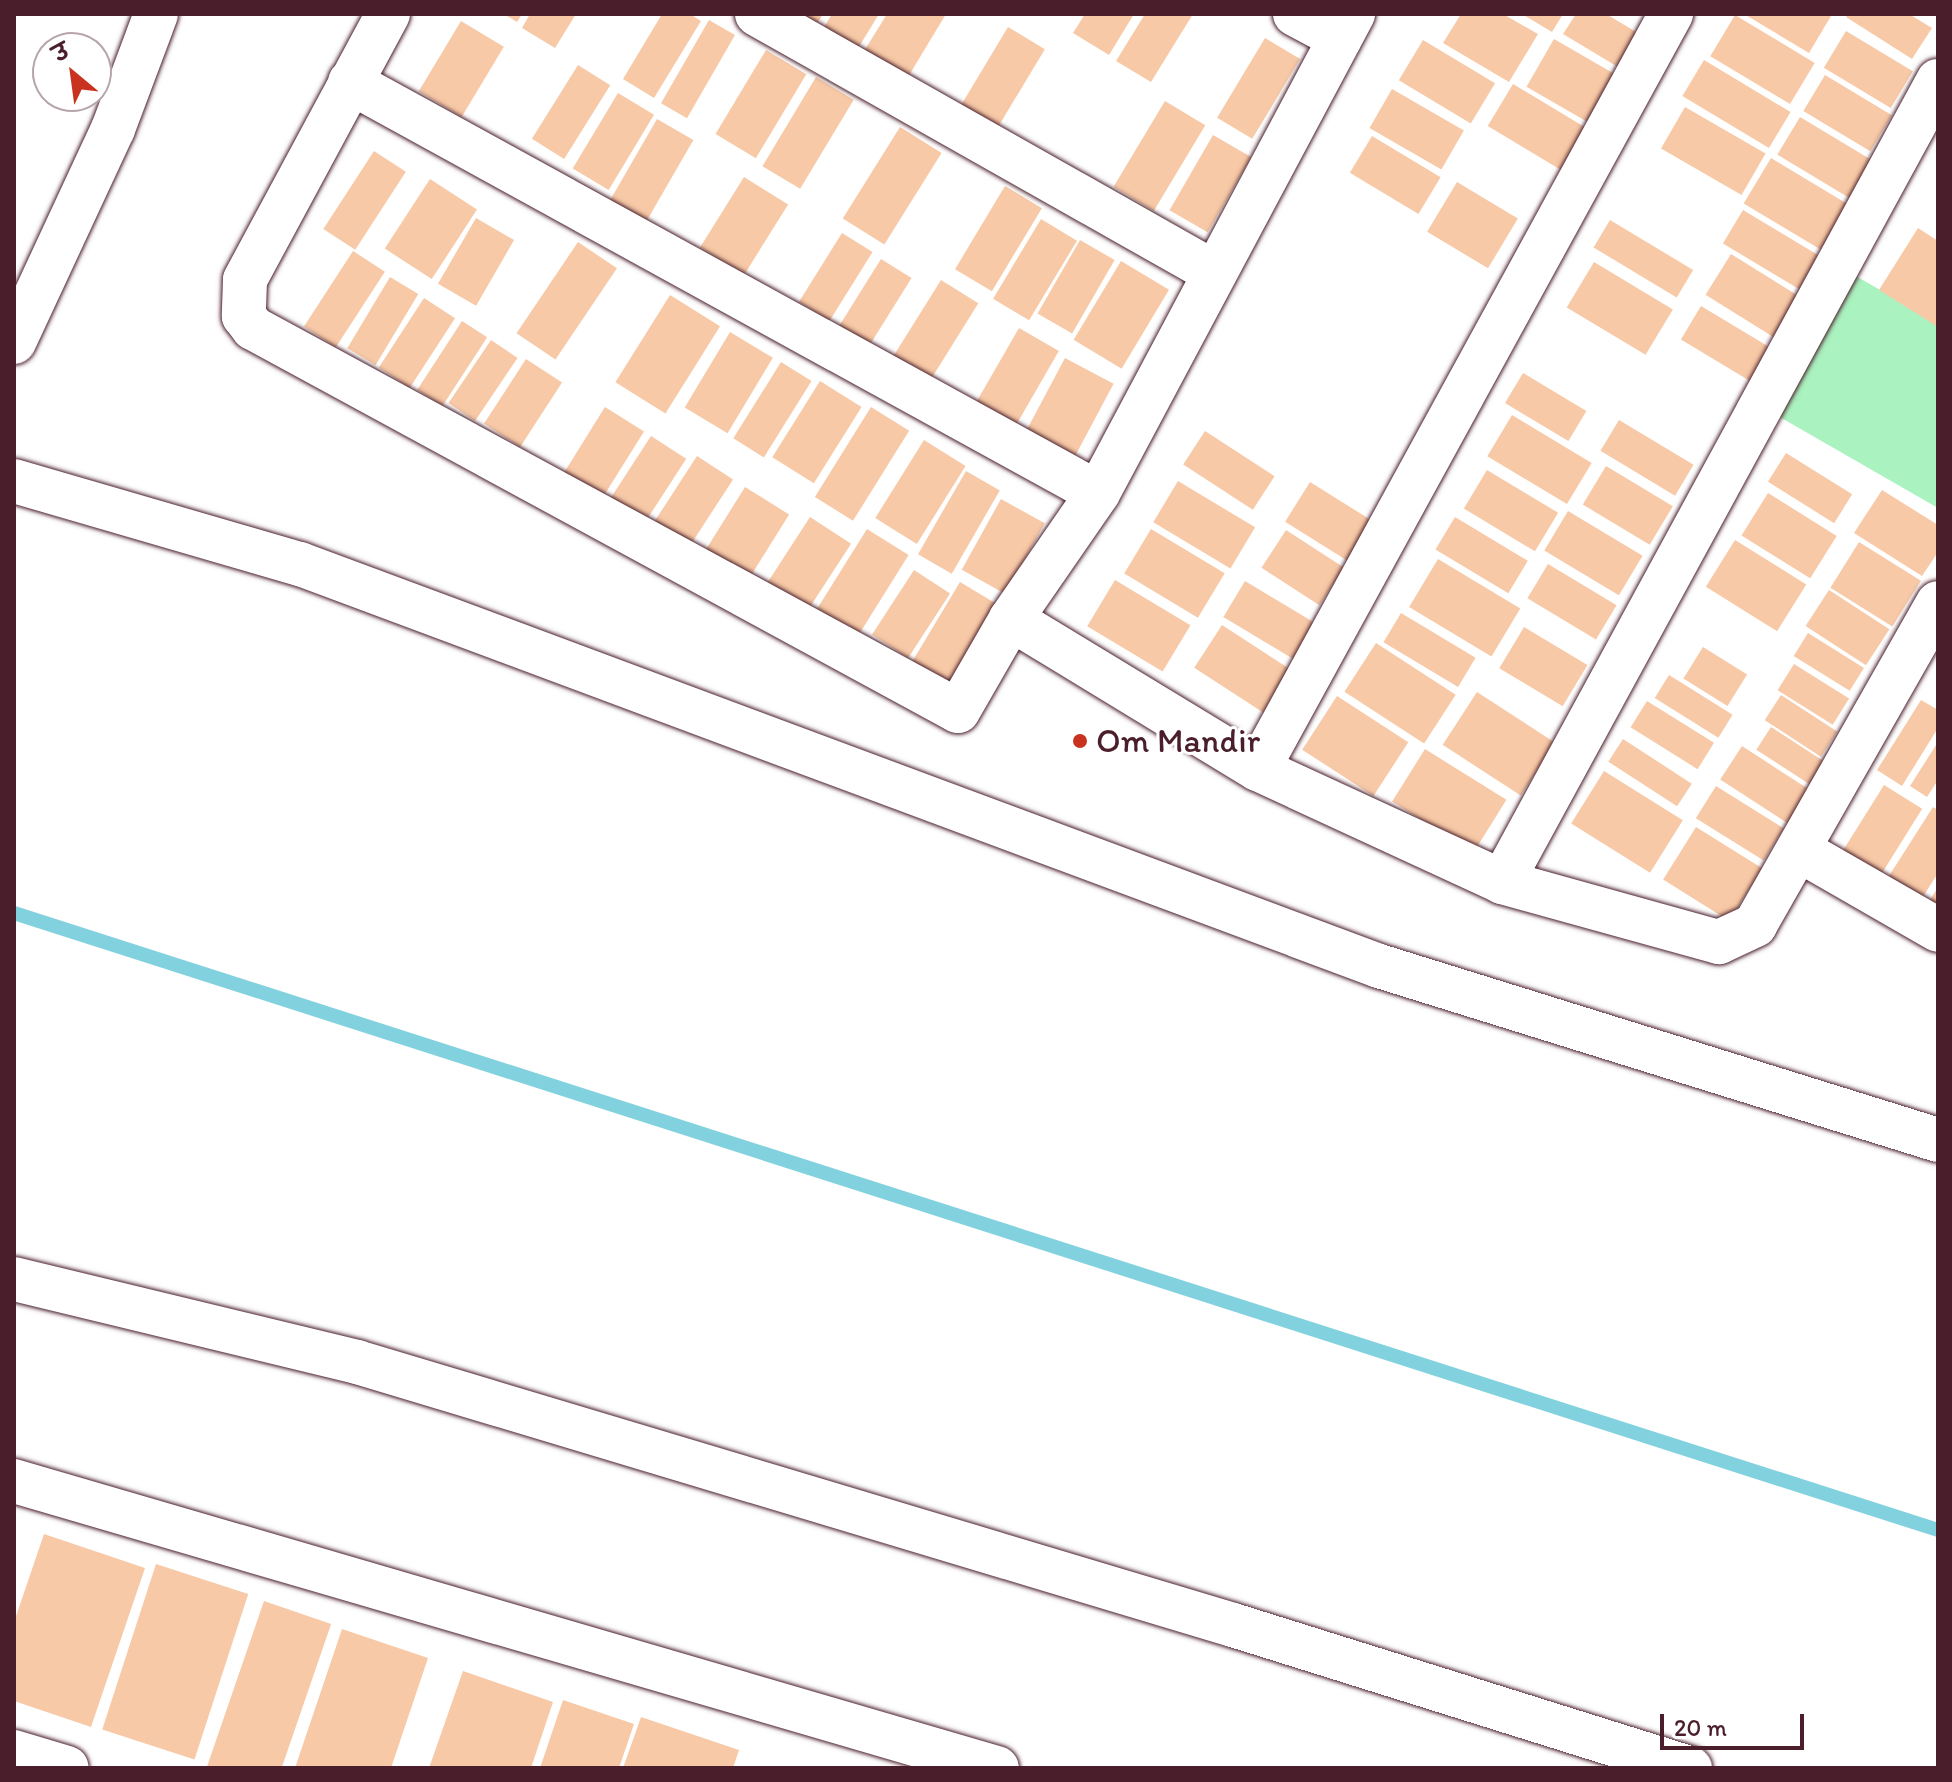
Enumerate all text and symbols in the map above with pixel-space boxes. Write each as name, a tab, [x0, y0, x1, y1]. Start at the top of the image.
north arrow	[32, 32, 112, 112]
text: उ	[48, 37, 74, 68]
place label: Om Mandir	[1096, 721, 1261, 761]
marker: Om Mandir	[1071, 732, 1089, 750]
scale bar	[1664, 1698, 1808, 1748]
text: 20 m	[1674, 1713, 1727, 1742]

